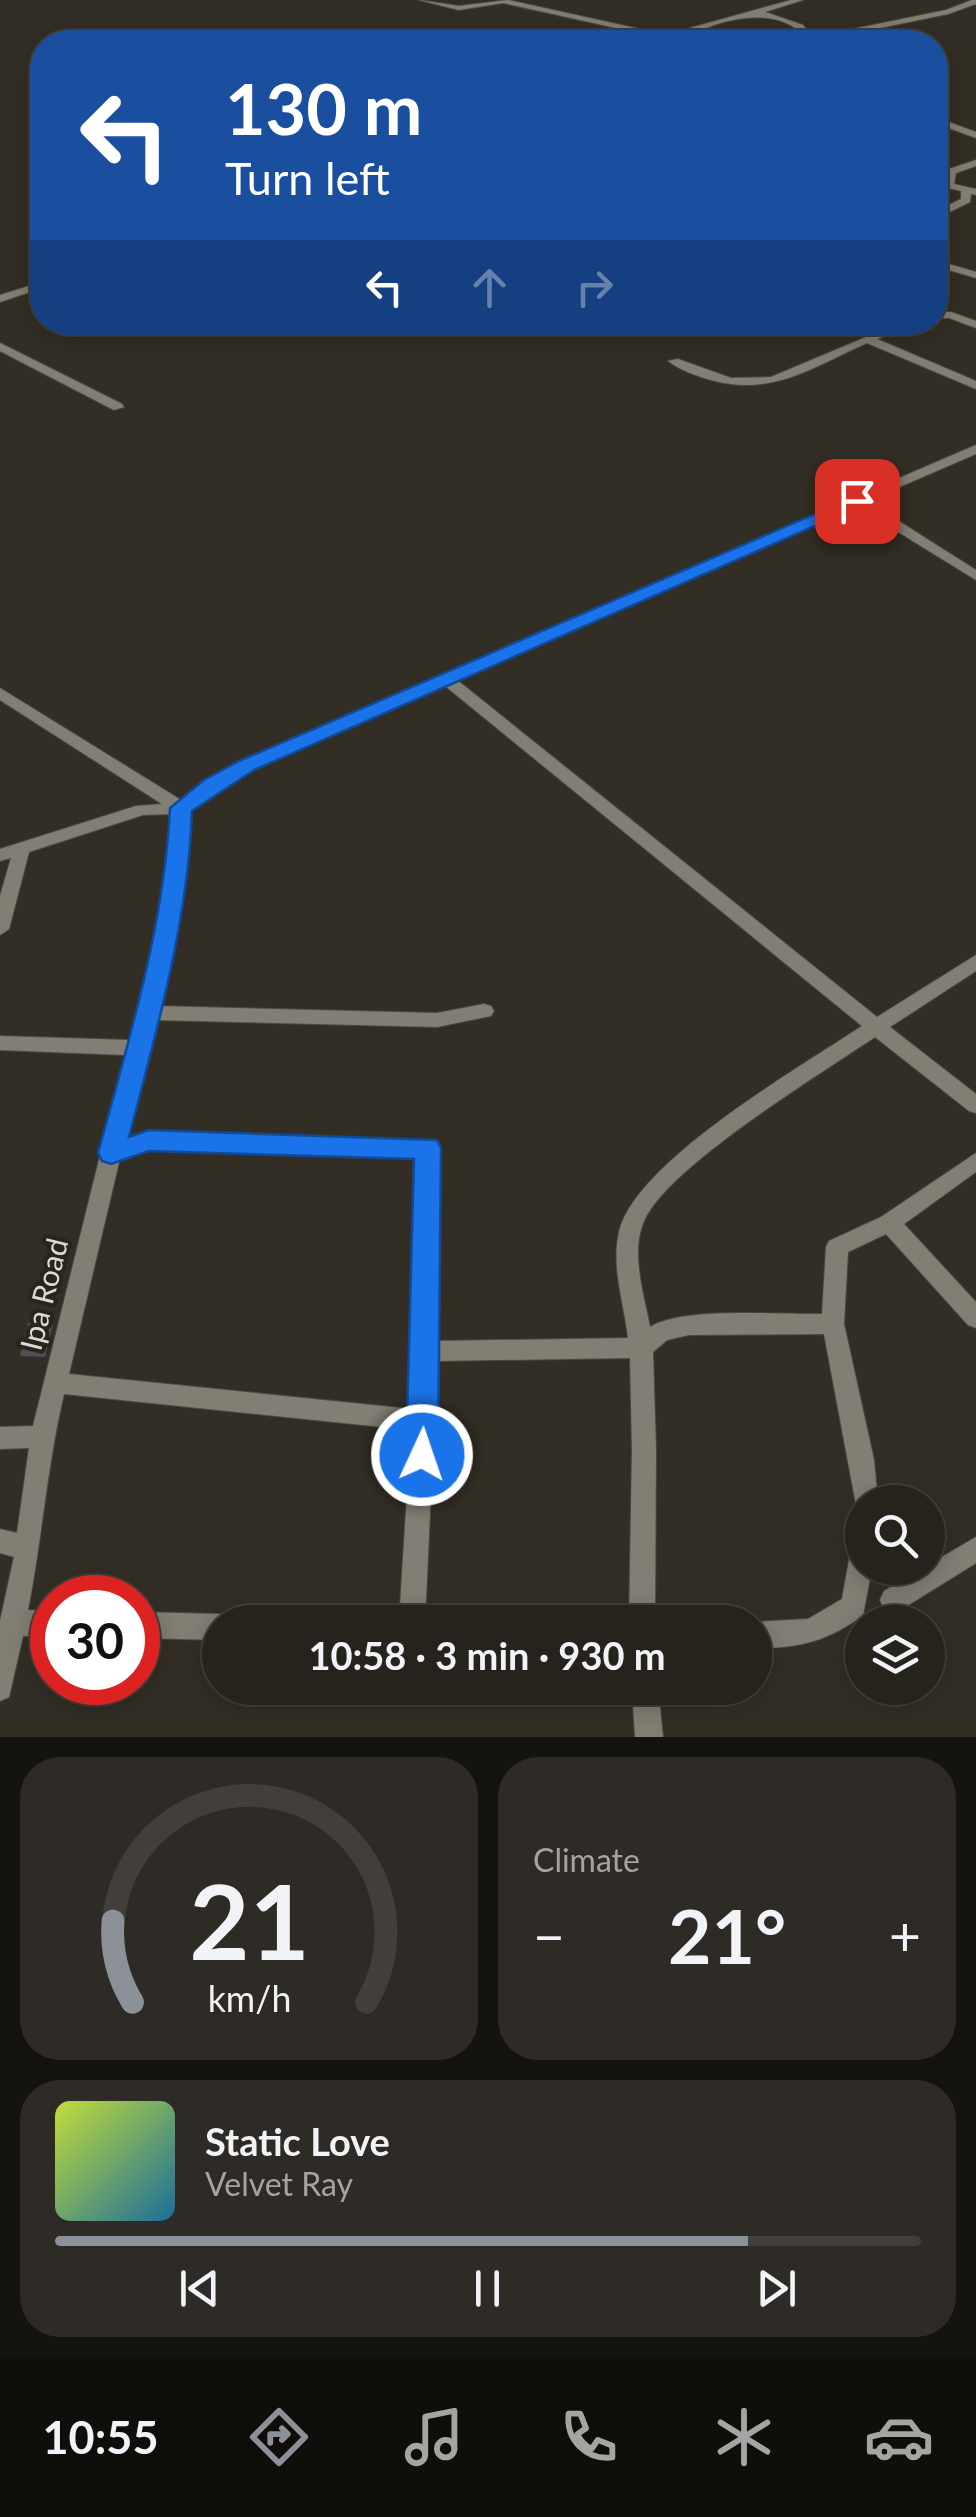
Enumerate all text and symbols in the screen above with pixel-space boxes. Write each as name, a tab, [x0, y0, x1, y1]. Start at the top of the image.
text: 130 m	[225, 66, 422, 150]
icon: left	[60, 70, 190, 200]
text: Turn left	[225, 151, 390, 205]
icon: left	[357, 260, 412, 315]
icon: ahead	[462, 260, 517, 315]
icon: right	[567, 260, 622, 315]
pin	[815, 459, 900, 544]
icon: arrive	[830, 474, 885, 529]
street label: Ipa Road	[12, 1234, 74, 1354]
position arrow	[370, 1403, 474, 1507]
map controls	[845, 1485, 945, 1705]
button: search	[845, 1485, 945, 1585]
speed limit sign: 30	[30, 1575, 160, 1705]
button: layers	[845, 1605, 945, 1705]
text: 10:58 · 3 min · 930 m	[308, 1632, 666, 1678]
text: Climate	[533, 1840, 640, 1879]
text: 21	[189, 1857, 309, 1982]
text: 21°	[668, 1890, 786, 1980]
text: −	[533, 1902, 565, 1968]
text: +	[889, 1902, 921, 1968]
text: km/h	[207, 1977, 291, 2020]
text: Static Love	[205, 2118, 390, 2164]
text: Velvet Ray	[205, 2164, 353, 2203]
icon: previous	[172, 2261, 227, 2316]
icon: pause	[460, 2261, 515, 2316]
icon: next	[749, 2261, 804, 2316]
icon: directions	[244, 2402, 314, 2472]
icon: music	[399, 2402, 469, 2472]
icon: phone	[554, 2402, 624, 2472]
icon: climate	[709, 2402, 779, 2472]
icon: car	[864, 2402, 934, 2472]
text: 10:55	[43, 2410, 159, 2464]

